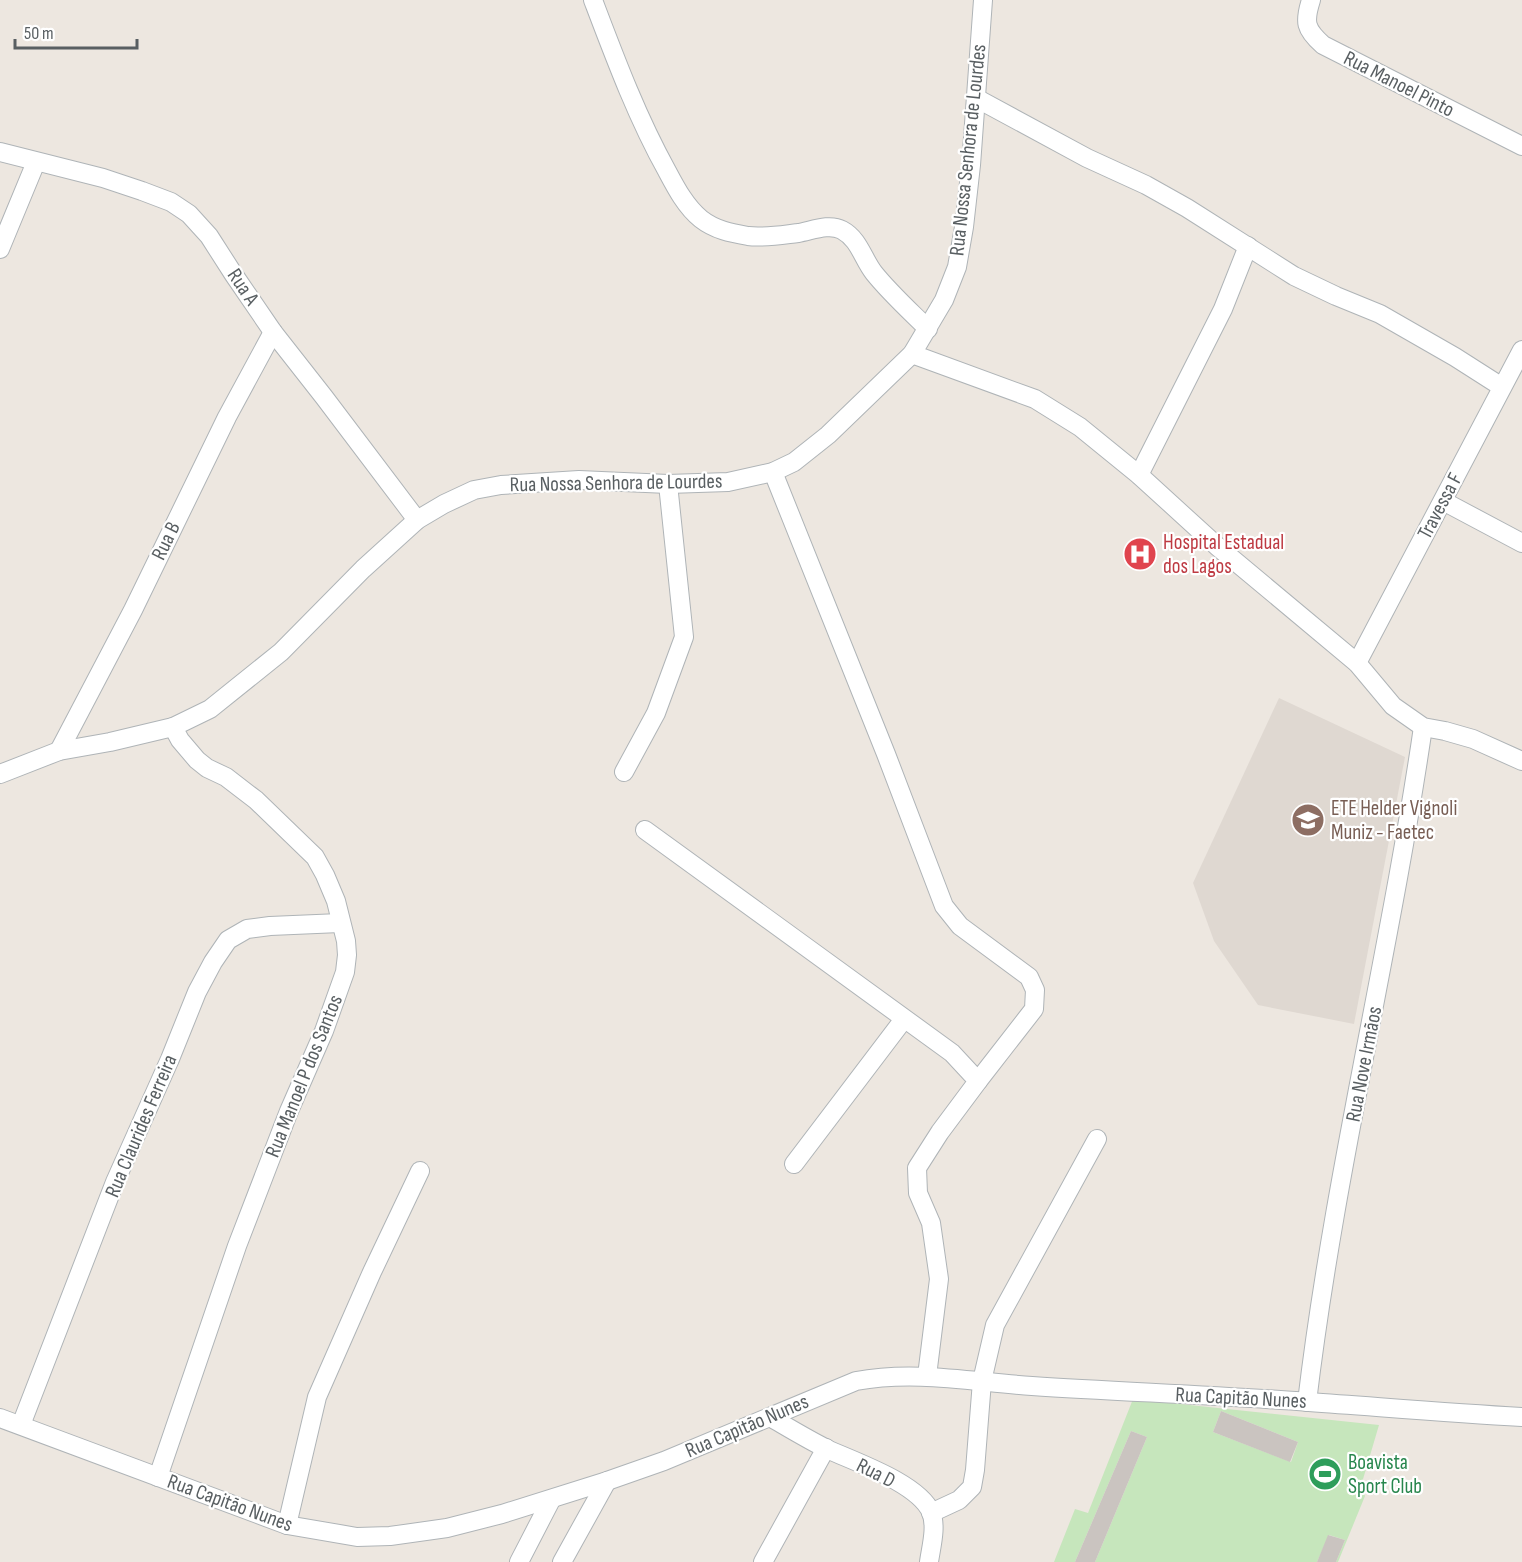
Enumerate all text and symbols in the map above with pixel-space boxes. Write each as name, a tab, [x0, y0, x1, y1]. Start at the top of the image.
scale bar	[15, 12, 136, 50]
text: 50 m	[24, 23, 54, 44]
street label: Rua Nossa Senhora de Lourdes	[944, 43, 992, 257]
street label: Rua Manoel Pinto	[1340, 45, 1458, 123]
street label: Rua A	[222, 264, 265, 311]
street label: Rua Nossa Senhora de Lourdes	[509, 469, 723, 497]
street label: Travessa F	[1412, 469, 1468, 543]
street label: Rua B	[146, 518, 186, 564]
place label: Hospital Estadual dos Lagos	[1163, 530, 1284, 579]
hospital icon: Hospital Estadual dos Lagos	[1122, 536, 1158, 572]
place label: ETE Helder Vignoli Muniz - Faetec	[1331, 796, 1457, 845]
school or university icon: ETE Helder Vignoli Muniz - Faetec	[1290, 802, 1326, 838]
street label: Rua Manoel P dos Santos	[260, 991, 348, 1161]
street label: Rua Nove Irmãos	[1341, 1004, 1387, 1124]
street label: Rua Claurides Ferreira	[100, 1051, 182, 1201]
street label: Rua Capitão Nunes	[1175, 1382, 1307, 1414]
street label: Rua Capitão Nunes	[682, 1389, 812, 1463]
place label: Boavista Sport Club	[1348, 1450, 1422, 1499]
street label: Rua D	[852, 1453, 900, 1493]
sports icon: Boavista Sport Club	[1307, 1456, 1343, 1492]
street label: Rua Capitão Nunes	[164, 1469, 296, 1537]

